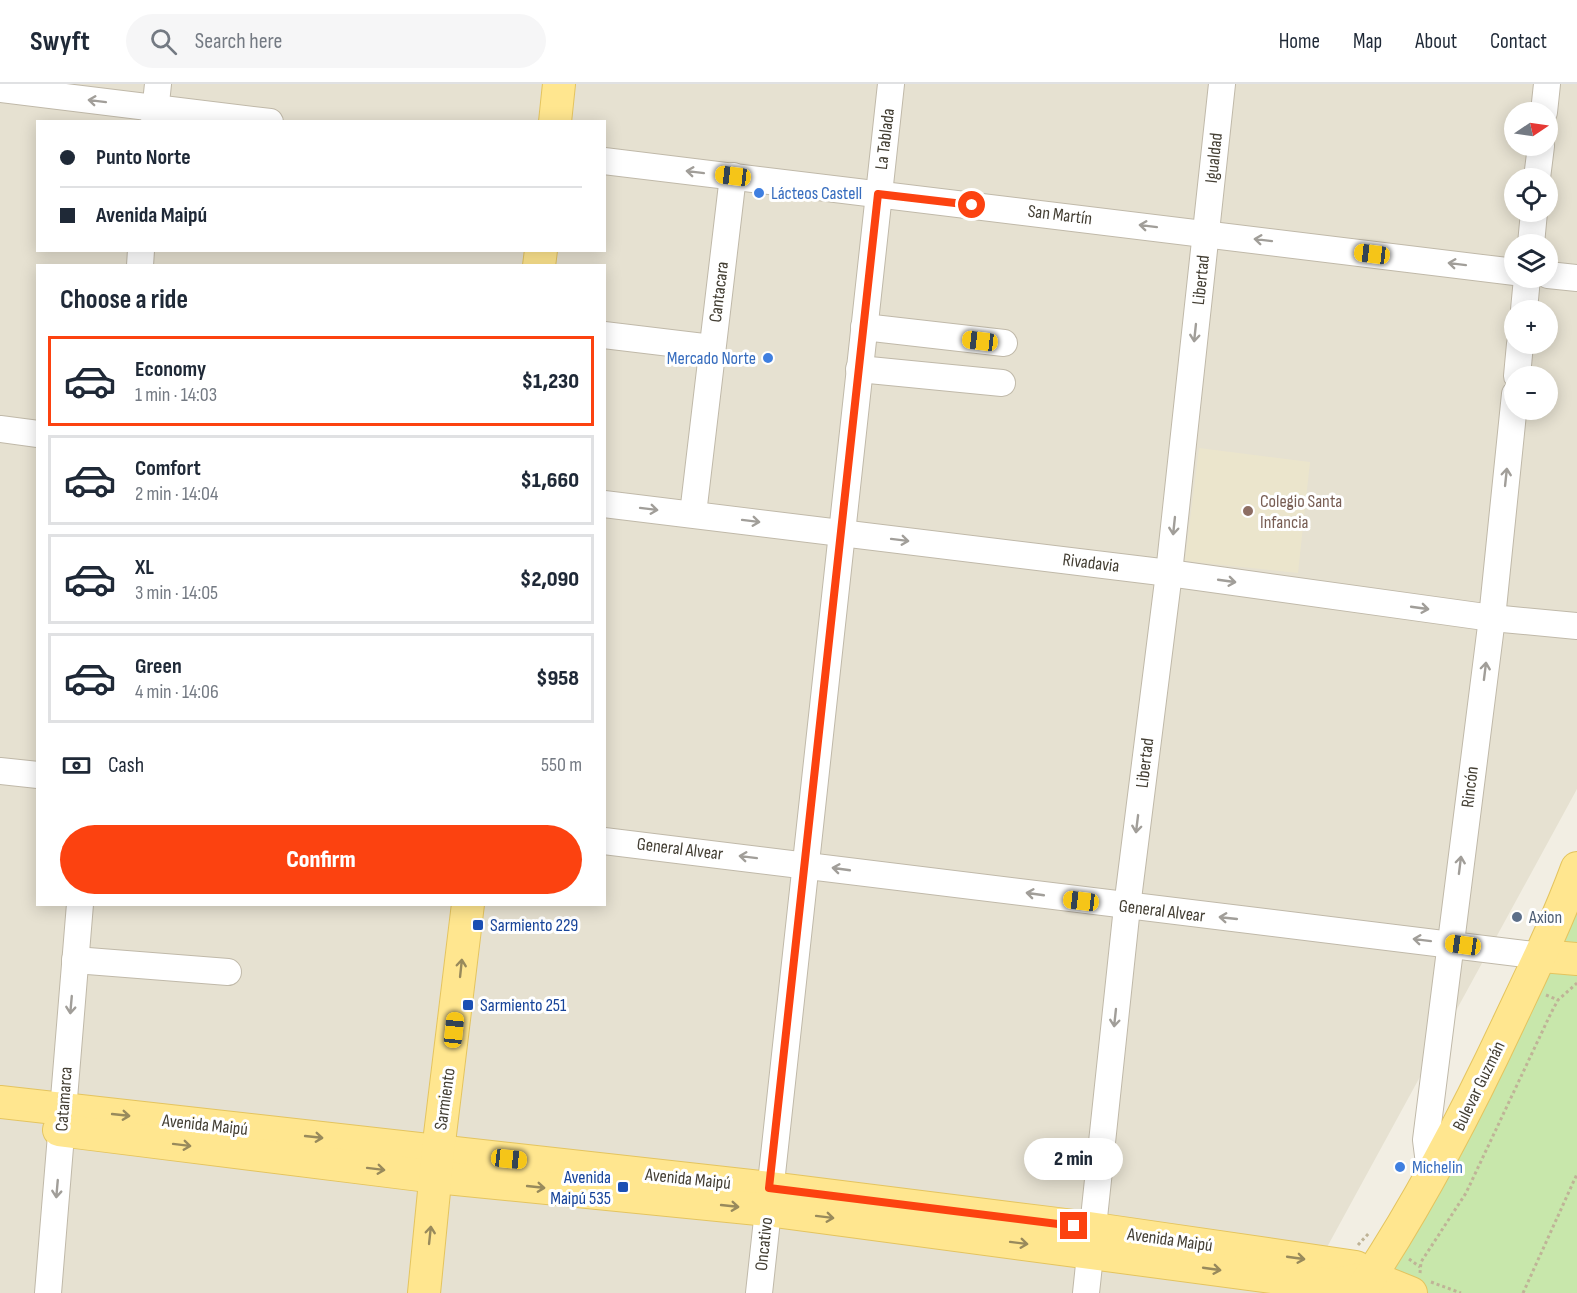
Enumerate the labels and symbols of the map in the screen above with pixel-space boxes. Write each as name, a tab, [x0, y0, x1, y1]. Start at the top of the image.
one-way arrow	[87, 95, 107, 106]
north arrow	[1504, 102, 1558, 156]
street label: La Tablada	[871, 107, 899, 171]
street label: Igualdad	[1201, 132, 1227, 184]
car	[714, 165, 752, 187]
one-way arrow	[686, 166, 706, 177]
place label: Lácteos Castell	[771, 183, 862, 204]
marker: Lácteos Castell	[752, 186, 766, 200]
route start	[958, 191, 985, 218]
street label: San Martín	[1027, 201, 1093, 229]
one-way arrow	[1139, 220, 1158, 231]
one-way arrow	[1254, 234, 1274, 245]
car	[1353, 243, 1391, 265]
street label: Libertad	[1188, 254, 1214, 306]
one-way arrow	[1448, 259, 1467, 270]
street label: Cantacara	[705, 260, 733, 324]
one-way arrow	[1189, 322, 1200, 342]
car	[961, 330, 999, 352]
place label: Mercado Norte	[667, 348, 756, 369]
marker: Mercado Norte	[761, 351, 775, 365]
one-way arrow	[1501, 468, 1512, 488]
place label: Colegio Santa Infancia	[1260, 491, 1342, 533]
one-way arrow	[638, 504, 658, 515]
marker: Colegio Santa Infancia	[1241, 504, 1255, 518]
one-way arrow	[740, 516, 760, 527]
one-way arrow	[1168, 516, 1179, 536]
one-way arrow	[890, 534, 910, 545]
street label: Rivadavia	[1062, 549, 1121, 577]
one-way arrow	[1217, 575, 1237, 586]
one-way arrow	[1410, 602, 1430, 613]
one-way arrow	[1480, 662, 1491, 682]
street label: Libertad	[1132, 737, 1158, 789]
street label: Rincón	[1457, 765, 1483, 809]
one-way arrow	[1132, 814, 1143, 834]
street label: General Alvear	[636, 833, 724, 865]
one-way arrow	[739, 851, 759, 862]
one-way arrow	[1455, 855, 1466, 875]
one-way arrow	[832, 863, 852, 874]
one-way arrow	[1025, 889, 1045, 900]
car	[1062, 890, 1100, 912]
street label: General Alvear	[1118, 895, 1206, 927]
place label: Axion	[1528, 907, 1562, 928]
marker: Axion	[1510, 910, 1524, 924]
one-way arrow	[1219, 912, 1239, 923]
place label: Sarmiento 229	[490, 915, 578, 936]
marker: Sarmiento 229	[471, 918, 485, 932]
one-way arrow	[1412, 934, 1432, 945]
car	[1444, 934, 1482, 956]
one-way arrow	[456, 959, 467, 979]
one-way arrow	[66, 994, 77, 1014]
place label: Sarmiento 251	[480, 995, 567, 1016]
marker: Sarmiento 251	[461, 998, 475, 1012]
one-way arrow	[1109, 1007, 1120, 1027]
car	[443, 1011, 465, 1049]
street label: Bulevar Guzmán	[1448, 1038, 1510, 1134]
street label: Catamarca	[51, 1066, 77, 1132]
street label: Sarmiento	[430, 1067, 460, 1131]
one-way arrow	[110, 1110, 130, 1121]
street label: Avenida Maipú	[160, 1110, 249, 1140]
one-way arrow	[304, 1132, 324, 1143]
callout: 2 min	[1024, 1139, 1124, 1181]
one-way arrow	[172, 1140, 191, 1151]
car	[490, 1148, 528, 1170]
place label: Michelin	[1412, 1157, 1463, 1178]
marker: Michelin	[1393, 1160, 1407, 1174]
one-way arrow	[365, 1164, 385, 1175]
street label: Avenida Maipú	[643, 1164, 732, 1194]
place label: Avenida Maipú 535	[550, 1167, 611, 1209]
one-way arrow	[51, 1178, 62, 1198]
marker: Avenida Maipú 535	[616, 1180, 630, 1194]
one-way arrow	[525, 1182, 545, 1193]
one-way arrow	[719, 1201, 739, 1212]
one-way arrow	[815, 1212, 835, 1223]
route end	[1060, 1212, 1087, 1239]
street label: Oncativo	[751, 1216, 777, 1272]
street label: Avenida Maipú	[1125, 1223, 1214, 1256]
one-way arrow	[425, 1225, 436, 1245]
one-way arrow	[1008, 1238, 1028, 1249]
one-way arrow	[1285, 1252, 1305, 1263]
one-way arrow	[1202, 1263, 1221, 1274]

